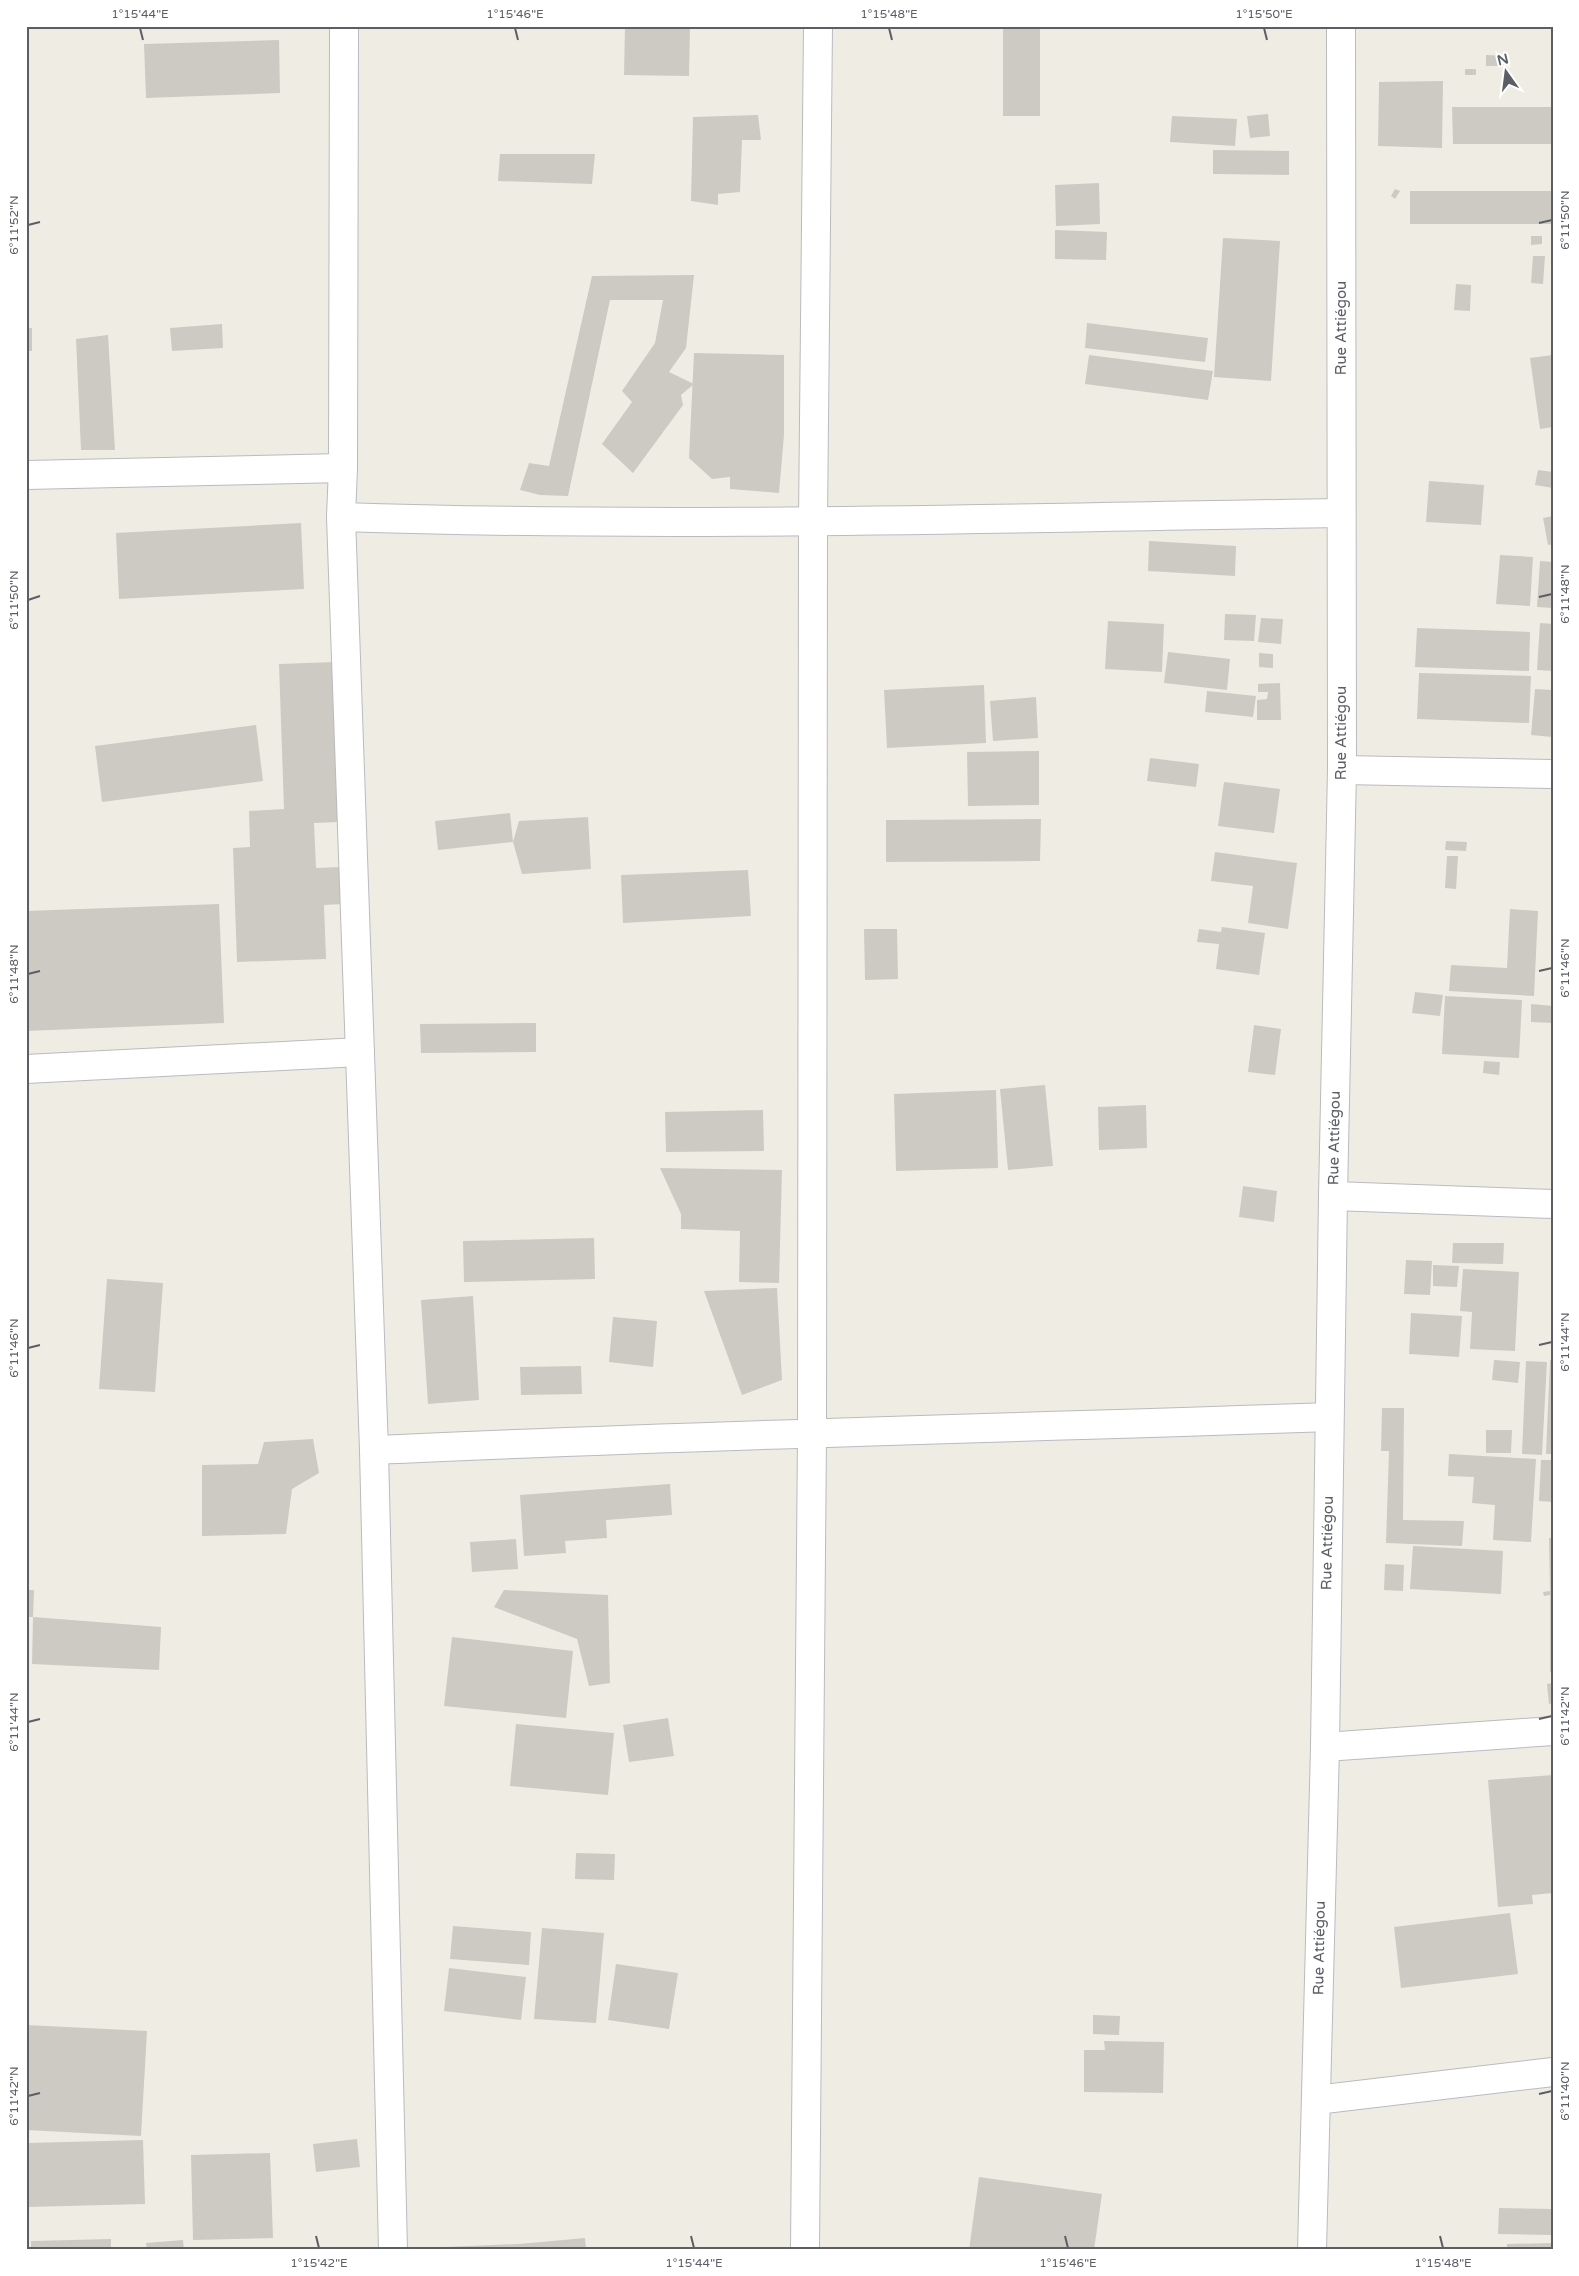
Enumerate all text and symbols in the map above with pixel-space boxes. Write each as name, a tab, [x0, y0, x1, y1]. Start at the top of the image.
text: 1°15'44"E	[111, 7, 169, 21]
text: 1°15'46"E	[486, 7, 544, 21]
text: 1°15'48"E	[860, 7, 918, 21]
text: 1°15'50"E	[1235, 7, 1293, 21]
north arrow	[1482, 48, 1532, 98]
text: N	[1495, 50, 1510, 69]
text: 6°11'50"N	[1558, 190, 1572, 250]
text: 6°11'52"N	[7, 195, 21, 255]
street label: Rue Attiégou	[1332, 281, 1350, 375]
text: 6°11'48"N	[1558, 564, 1572, 624]
text: 6°11'50"N	[7, 570, 21, 630]
street label: Rue Attiégou	[1332, 686, 1350, 780]
text: 6°11'46"N	[1558, 938, 1572, 998]
text: 6°11'48"N	[7, 944, 21, 1004]
street label: Rue Attiégou	[1324, 1091, 1344, 1185]
text: 6°11'44"N	[1558, 1312, 1572, 1372]
text: 6°11'46"N	[7, 1318, 21, 1378]
street label: Rue Attiégou	[1317, 1496, 1337, 1590]
text: 6°11'42"N	[1558, 1686, 1572, 1746]
text: 6°11'44"N	[7, 1692, 21, 1752]
street label: Rue Attiégou	[1309, 1901, 1329, 1995]
text: 6°11'40"N	[1558, 2061, 1572, 2121]
text: 6°11'42"N	[7, 2066, 21, 2126]
text: 1°15'42"E	[290, 2256, 348, 2270]
text: 1°15'44"E	[665, 2256, 723, 2270]
text: 1°15'46"E	[1039, 2256, 1097, 2270]
text: 1°15'48"E	[1414, 2256, 1472, 2270]

